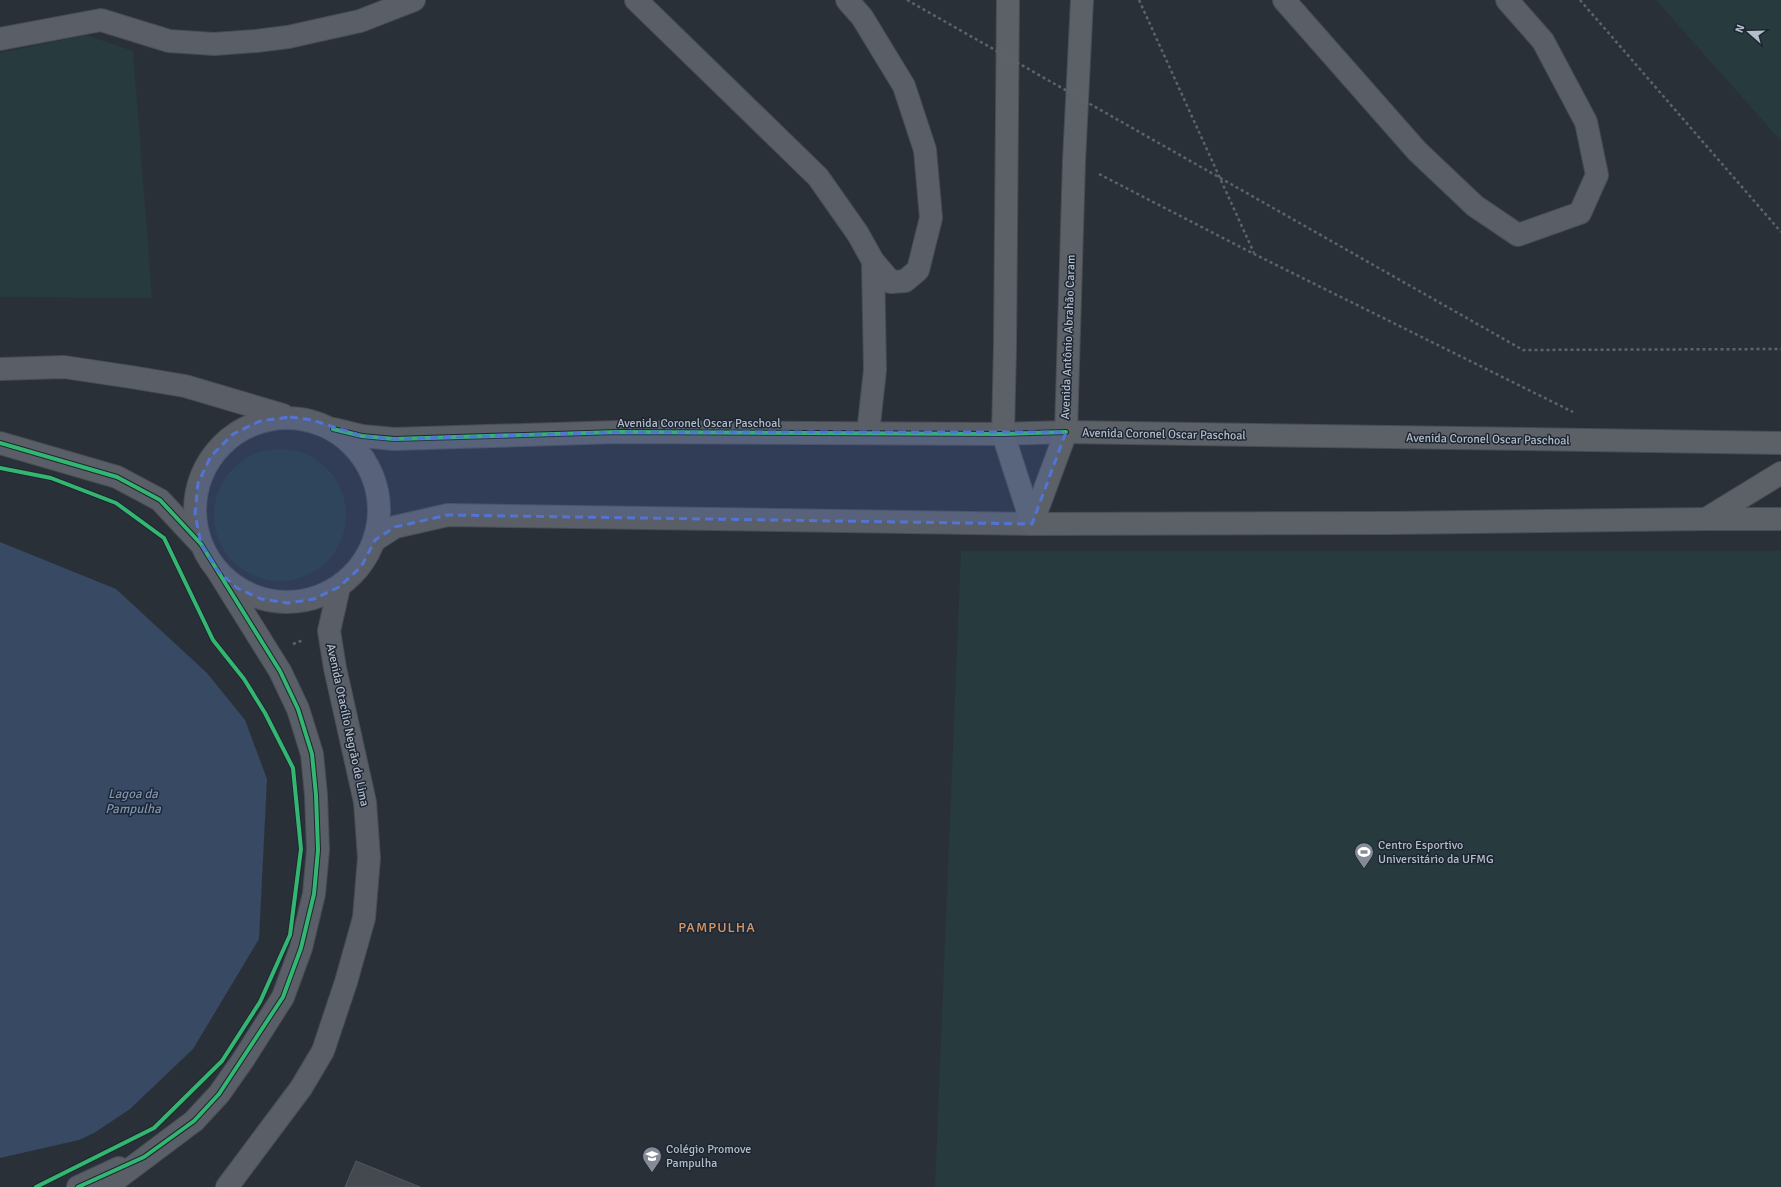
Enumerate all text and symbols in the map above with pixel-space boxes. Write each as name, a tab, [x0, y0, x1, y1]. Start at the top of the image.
north arrow	[1729, 12, 1769, 52]
text: N	[1733, 23, 1747, 35]
street label: Avenida Antônio Abrahão Caram	[1058, 254, 1079, 420]
street label: Avenida Coronel Oscar Paschoal	[617, 416, 781, 431]
street label: Avenida Coronel Oscar Paschoal	[1082, 426, 1246, 443]
street label: Avenida Coronel Oscar Paschoal	[1406, 431, 1570, 448]
street label: Avenida Otacílio Negrão de Lima	[323, 642, 372, 808]
water label: Lagoa da Pampulha	[105, 786, 161, 817]
place label: Centro Esportivo Universitário da UFMG	[1378, 838, 1494, 867]
sports icon: Centro Esportivo Universitário da UFMG	[1353, 841, 1375, 869]
district label: PAMPULHA	[678, 919, 756, 936]
place label: Colégio Promove Pampulha	[666, 1142, 751, 1171]
school or university icon: Colégio Promove Pampulha	[641, 1145, 663, 1173]

